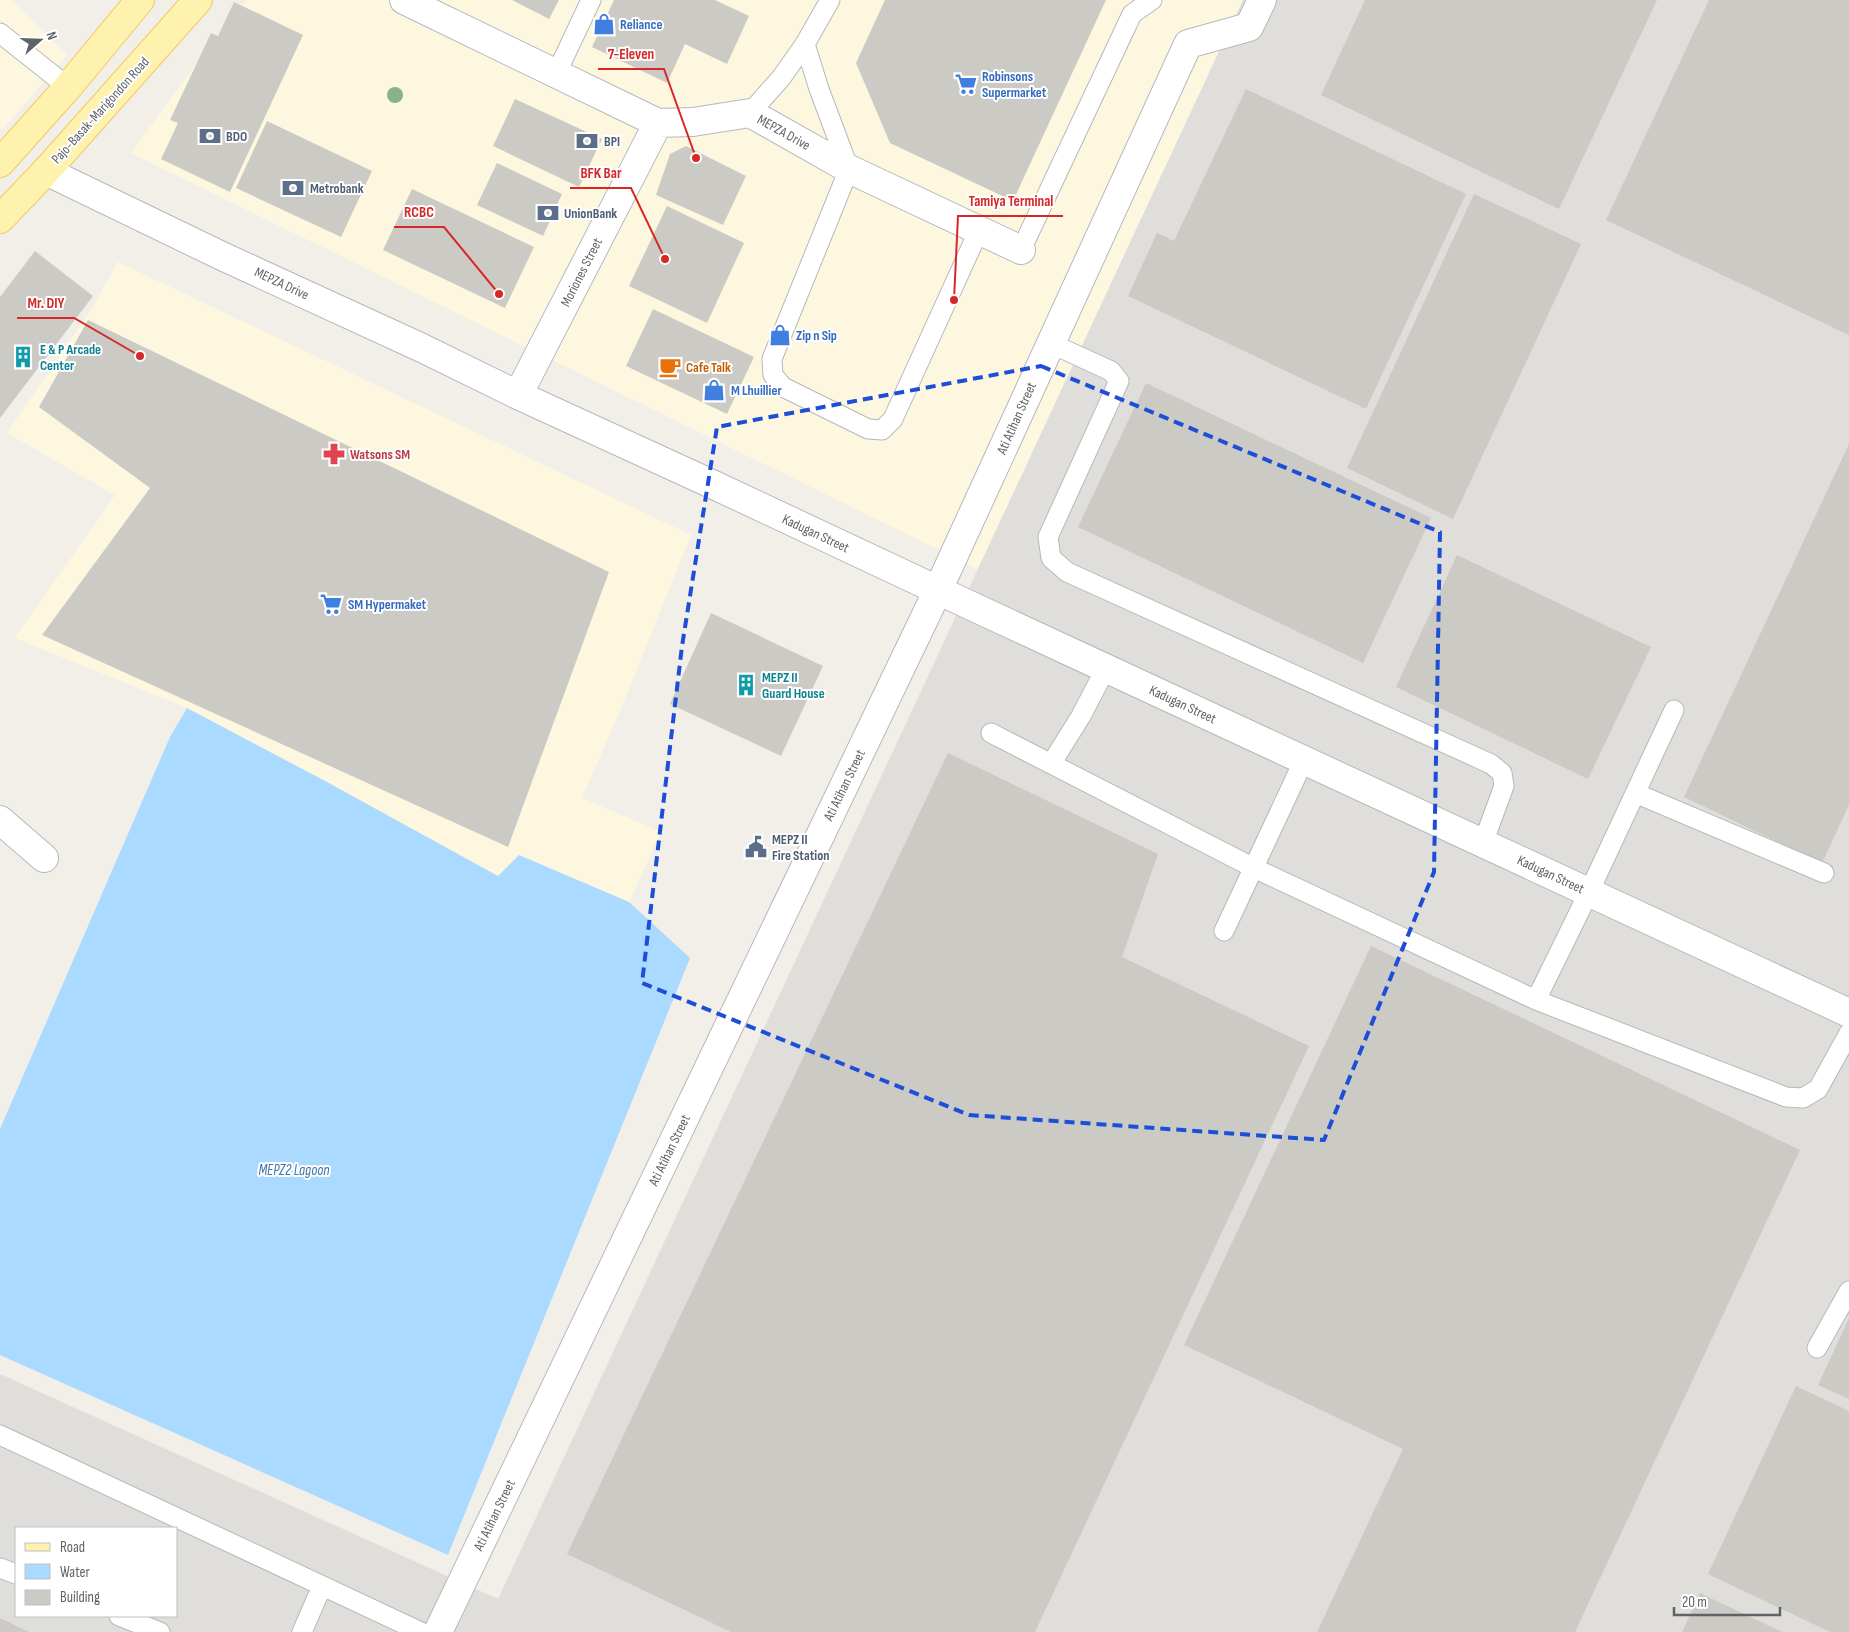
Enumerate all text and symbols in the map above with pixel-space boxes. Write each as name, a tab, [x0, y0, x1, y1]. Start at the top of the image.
shop icon: Reliance	[591, 11, 617, 37]
north arrow	[15, 15, 65, 65]
place label: Reliance	[620, 16, 662, 33]
text: N	[42, 29, 61, 42]
callout: 7-Eleven	[598, 39, 664, 69]
text: 7-Eleven	[608, 45, 654, 64]
street label: Pajo-Basak-Marigondon Road	[48, 53, 153, 167]
place label: Robinsons Supermarket	[982, 68, 1047, 101]
supermarket icon: Robinsons Supermarket	[953, 71, 979, 97]
street label: MEPZA Drive	[754, 111, 813, 154]
bank icon: BDO	[197, 123, 223, 149]
place label: BDO	[226, 128, 247, 145]
bank icon: BPI	[574, 128, 600, 154]
place label: BPI	[604, 133, 620, 150]
callout: BFK Bar	[570, 158, 631, 188]
text: BFK Bar	[580, 164, 622, 183]
bank icon: Metrobank	[280, 175, 306, 201]
place label: Metrobank	[310, 180, 364, 197]
callout: Tamiya Terminal	[958, 186, 1063, 216]
text: Tamiya Terminal	[969, 192, 1053, 211]
callout: RCBC	[394, 197, 444, 227]
bank icon: UnionBank	[535, 200, 561, 226]
text: RCBC	[404, 203, 434, 222]
place label: UnionBank	[564, 205, 617, 222]
street label: Moriones Street	[557, 235, 606, 309]
street label: MEPZA Drive	[252, 263, 312, 303]
callout: Mr. DIY	[17, 288, 74, 318]
text: Mr. DIY	[27, 294, 65, 313]
shop icon: Zip n Sip	[767, 322, 793, 348]
place label: Zip n Sip	[796, 327, 837, 344]
place label: E & P Arcade Center	[40, 341, 101, 374]
building icon: E & P Arcade Center	[10, 344, 36, 370]
cafe icon: Cafe Talk	[657, 354, 683, 380]
place label: Cafe Talk	[686, 359, 731, 376]
shop icon: M Lhuillier	[701, 377, 727, 403]
street label: Ati Atihan Street	[993, 380, 1040, 458]
place label: M Lhuillier	[731, 382, 782, 399]
pharmacy icon: Watsons SM	[321, 441, 347, 467]
place label: Watsons SM	[350, 446, 410, 463]
street label: Kadugan Street	[780, 511, 852, 556]
supermarket icon: SM Hypermaket	[318, 591, 344, 617]
place label: SM Hypermaket	[348, 596, 427, 613]
place label: MEPZ II Guard House	[762, 669, 825, 702]
building icon: MEPZ II Guard House	[733, 672, 759, 698]
street label: Kadugan Street	[1147, 682, 1219, 727]
street label: Ati Atihan Street	[819, 747, 869, 825]
place label: MEPZ II Fire Station	[772, 831, 830, 864]
public building icon: MEPZ II Fire Station	[743, 834, 769, 860]
street label: Kadugan Street	[1515, 852, 1587, 897]
street label: Ati Atihan Street	[644, 1112, 694, 1190]
water label: MEPZ2 Lagoon	[258, 1161, 330, 1180]
street label: Ati Atihan Street	[469, 1477, 519, 1555]
legend	[15, 1527, 178, 1617]
text: Road	[60, 1538, 85, 1557]
text: Water	[60, 1563, 91, 1582]
scale bar	[1674, 1584, 1780, 1616]
text: Building	[60, 1588, 100, 1607]
text: 20 m	[1682, 1593, 1707, 1612]

